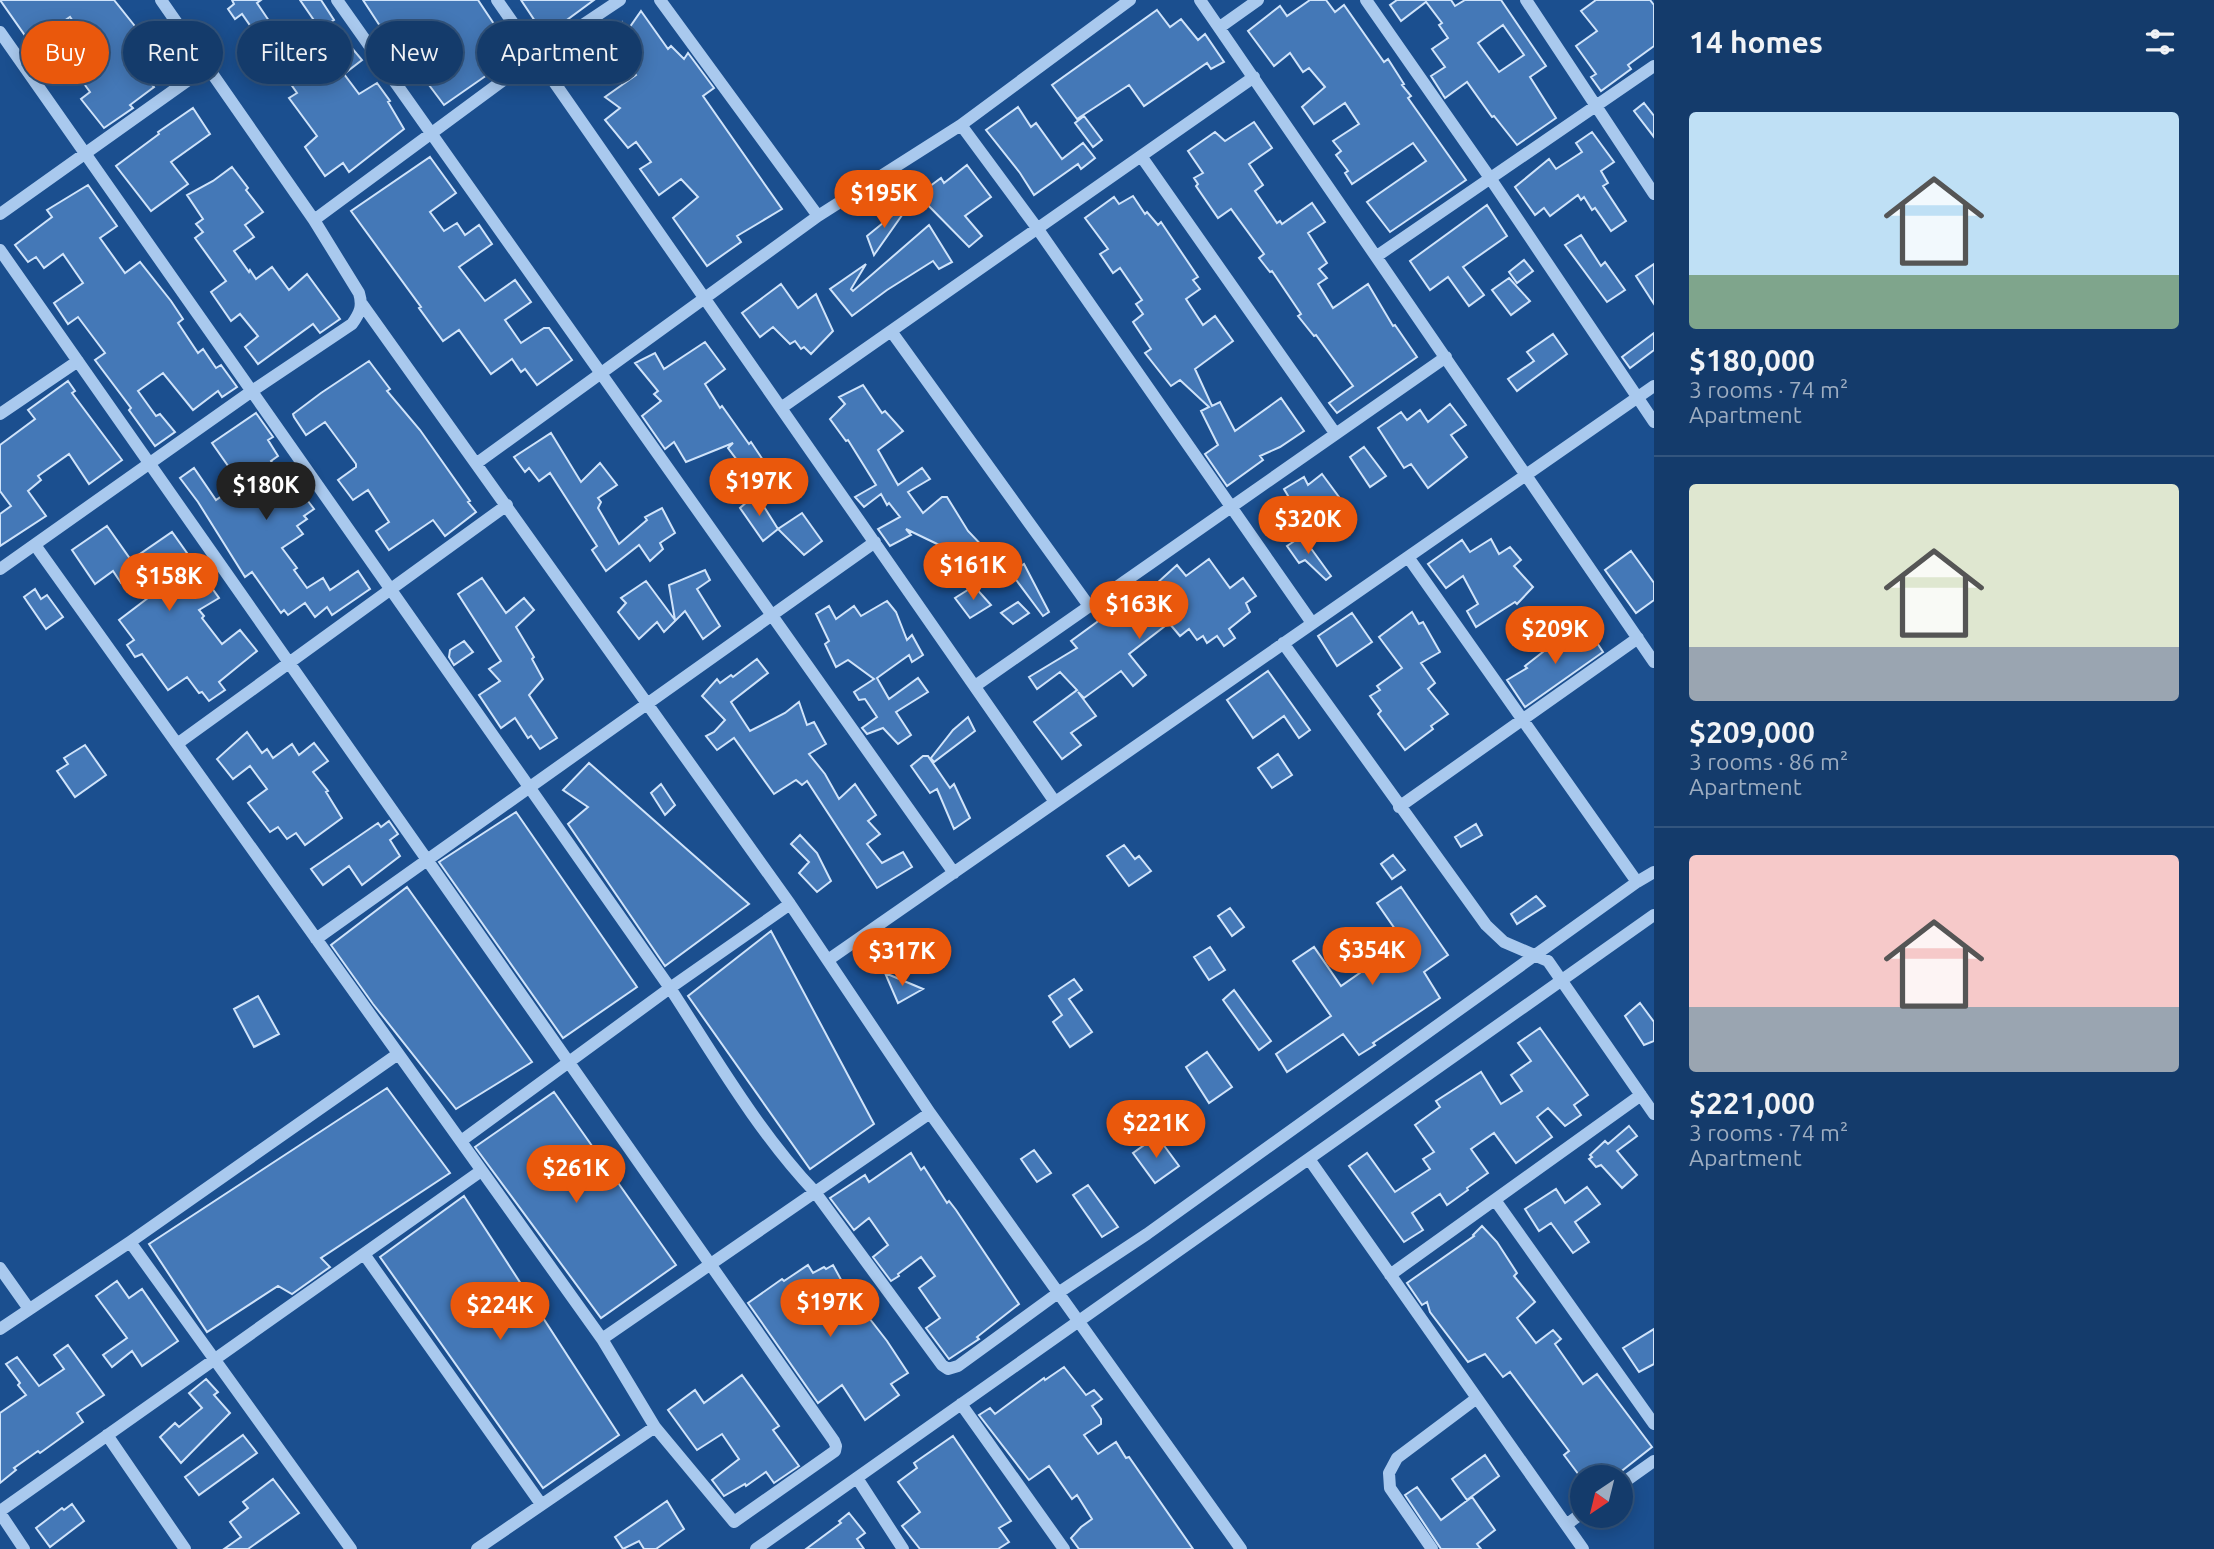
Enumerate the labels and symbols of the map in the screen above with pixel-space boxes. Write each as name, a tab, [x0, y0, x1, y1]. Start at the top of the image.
pin: $195K	[835, 170, 933, 230]
pin: $197K	[710, 458, 808, 518]
pin: $180K	[217, 462, 315, 522]
pin: $320K	[1259, 496, 1357, 556]
pin: $161K	[924, 542, 1022, 602]
pin: $158K	[120, 554, 218, 613]
pin: $163K	[1090, 582, 1188, 641]
pin: $209K	[1506, 606, 1604, 666]
pin: $317K	[853, 928, 951, 988]
pin: $354K	[1323, 928, 1421, 987]
pin: $221K	[1107, 1100, 1205, 1160]
pin: $261K	[527, 1146, 625, 1205]
pin: $197K	[781, 1280, 879, 1339]
pin: $224K	[451, 1282, 549, 1342]
north arrow	[1570, 1465, 1633, 1528]

